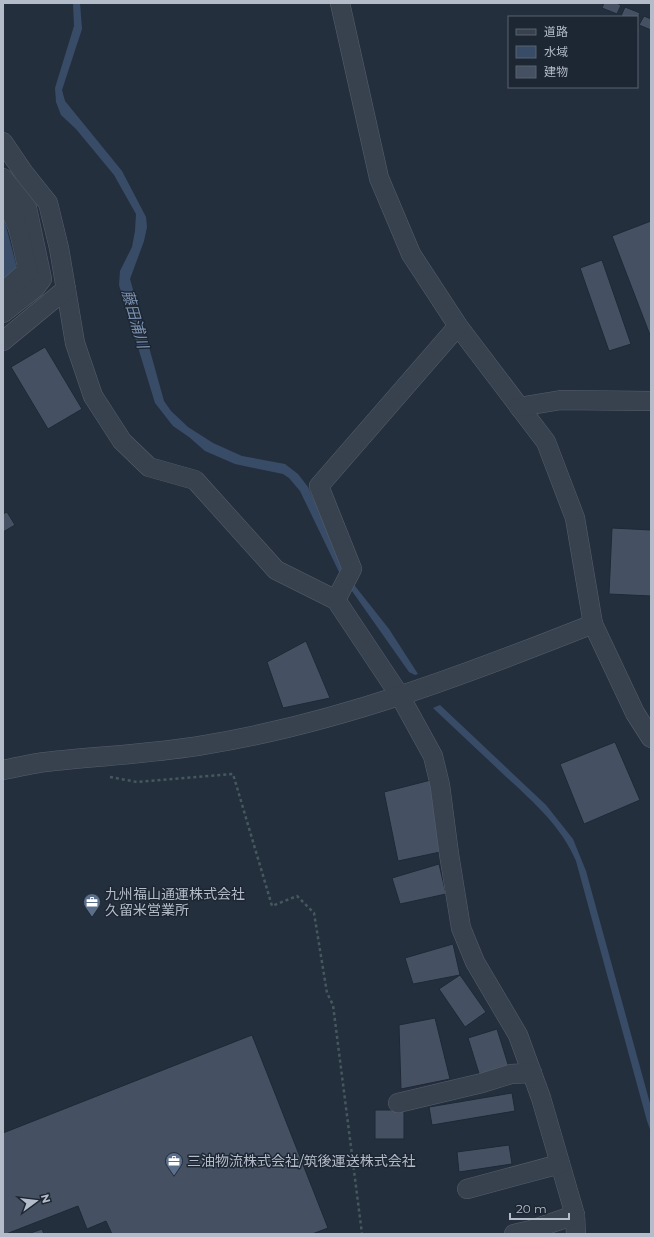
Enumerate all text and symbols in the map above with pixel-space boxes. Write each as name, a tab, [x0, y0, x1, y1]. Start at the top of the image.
legend	[508, 16, 638, 88]
text: 道路	[544, 24, 568, 39]
text: 水域	[544, 44, 568, 59]
text: 建物	[544, 64, 568, 79]
water label: 藤田浦川	[118, 287, 153, 352]
place label: 九州福山通運株式会社 久留米営業所	[105, 885, 245, 919]
office icon: 九州福山通運株式会社 久留米営業所	[82, 892, 102, 917]
office icon: 三油物流株式会社/筑後運送株式会社	[164, 1151, 184, 1176]
place label: 三油物流株式会社/筑後運送株式会社	[187, 1152, 416, 1170]
north arrow	[16, 1181, 56, 1221]
text: N	[38, 1192, 54, 1205]
scale bar	[510, 1195, 569, 1221]
text: 20 m	[516, 1201, 547, 1216]

